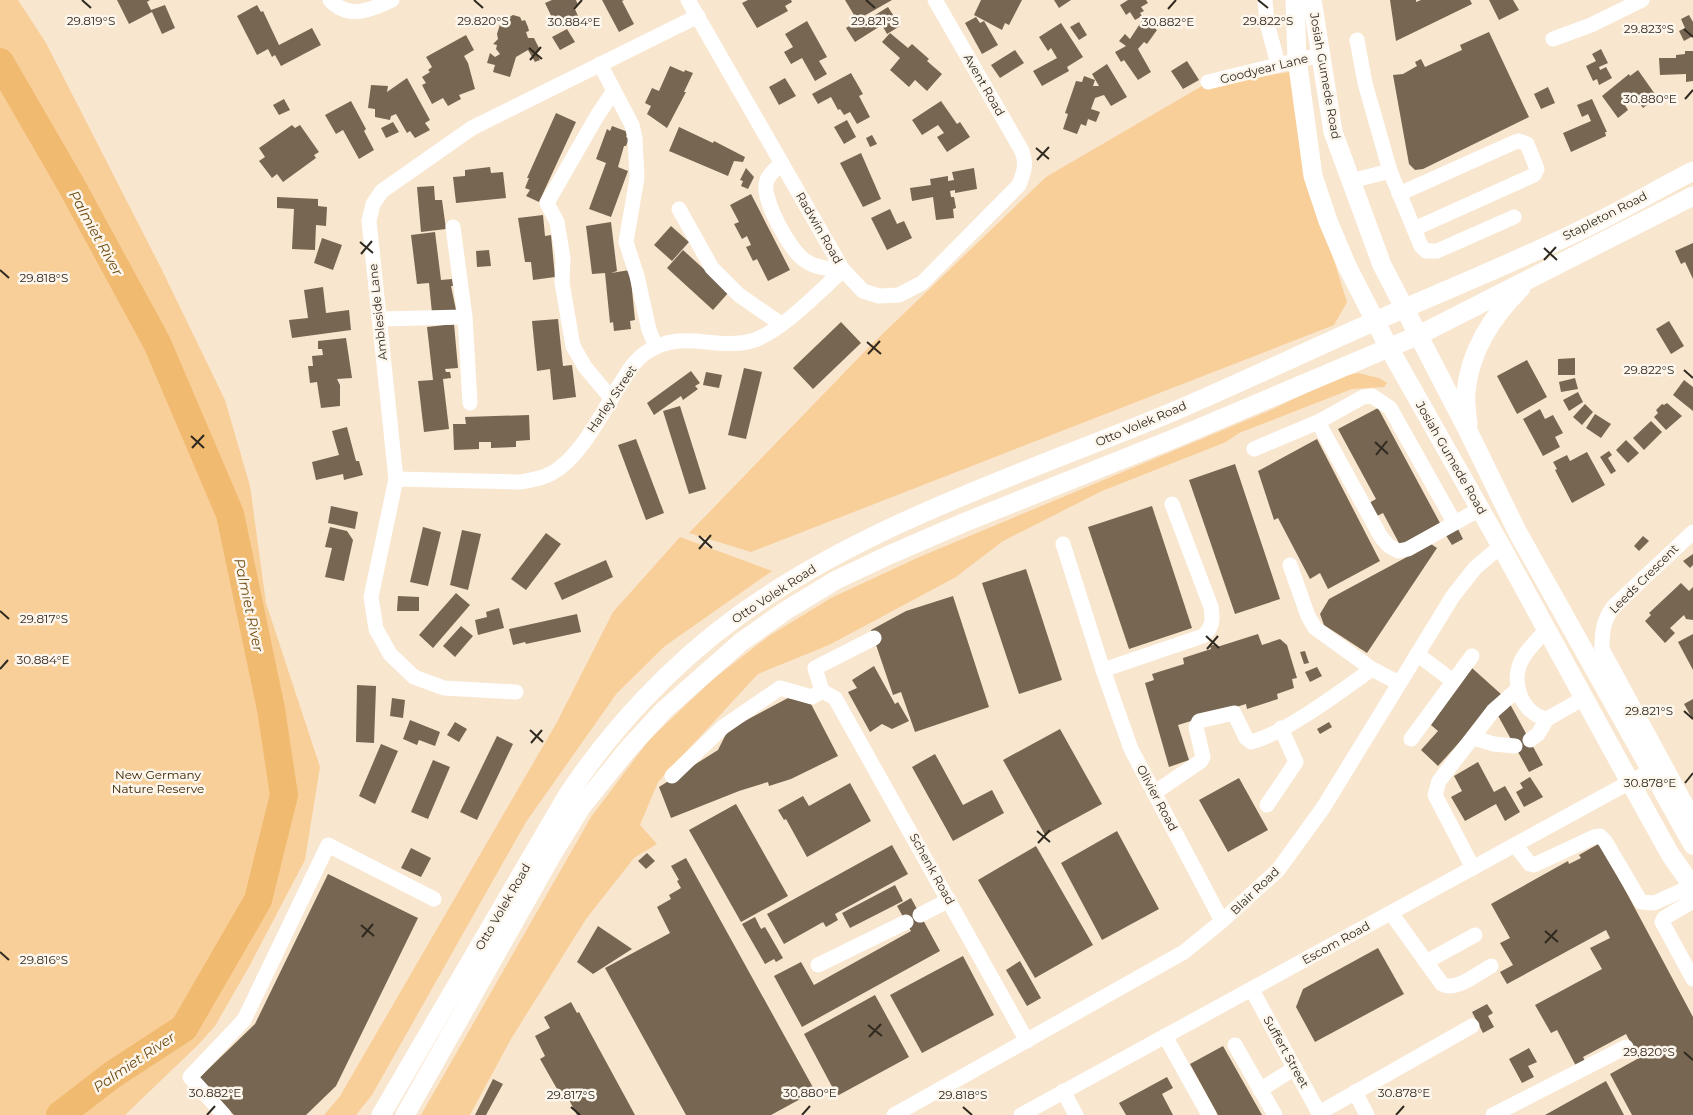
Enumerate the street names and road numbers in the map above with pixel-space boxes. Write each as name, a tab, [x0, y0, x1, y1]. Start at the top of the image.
street label: Josiah Gumede Road	[1307, 11, 1344, 140]
street label: Goodyear Lane	[1218, 50, 1310, 87]
street label: Avent Road	[961, 51, 1008, 119]
street label: Stapleton Road	[1560, 188, 1649, 243]
street label: Radwin Road	[793, 189, 846, 266]
street label: Ambleside Lane	[365, 263, 390, 361]
street label: Harley Street	[584, 362, 640, 435]
street label: Otto Volek Road	[1093, 398, 1189, 450]
street label: Josiah Gumede Road	[1412, 398, 1490, 517]
street label: Leeds Crescent	[1606, 541, 1681, 616]
street label: Otto Volek Road	[729, 561, 819, 626]
street label: Olivier Road	[1134, 762, 1181, 833]
street label: Schenk Road	[907, 830, 958, 907]
street label: Otto Volek Road	[472, 861, 533, 953]
street label: Blair Road	[1227, 864, 1282, 918]
street label: Escom Road	[1299, 918, 1372, 967]
street label: Suffert Street	[1260, 1013, 1312, 1091]

